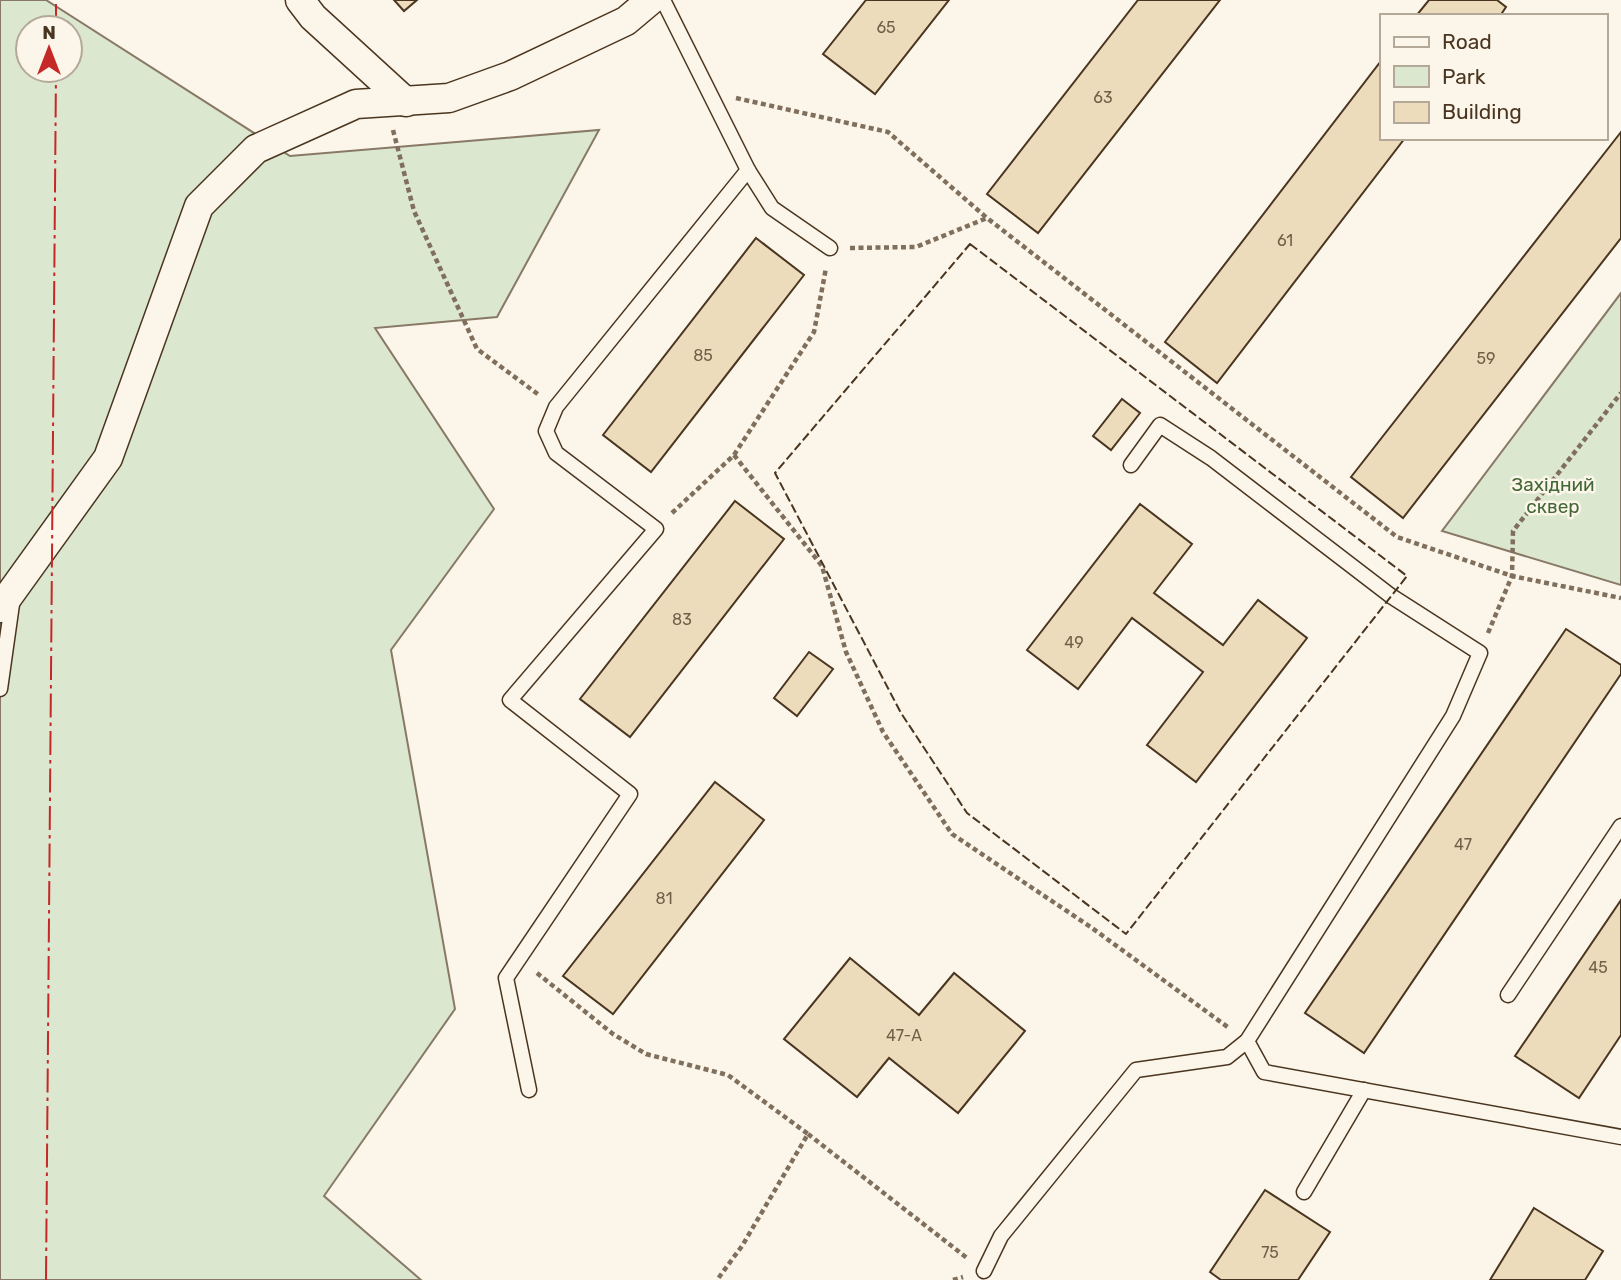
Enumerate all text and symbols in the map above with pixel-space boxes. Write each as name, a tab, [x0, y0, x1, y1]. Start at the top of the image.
north arrow	[14, 14, 84, 84]
legend	[1380, 14, 1607, 140]
house number: 65	[876, 18, 896, 37]
text: N	[42, 21, 56, 44]
text: Road	[1442, 29, 1492, 54]
text: Park	[1442, 64, 1486, 89]
house number: 63	[1093, 88, 1113, 107]
text: Building	[1442, 99, 1522, 124]
house number: 61	[1277, 231, 1293, 250]
house number: 85	[693, 346, 713, 365]
house number: 59	[1477, 349, 1496, 368]
park label: Західний сквер	[1511, 473, 1595, 518]
house number: 83	[672, 610, 692, 629]
house number: 49	[1064, 633, 1084, 652]
house number: 47	[1454, 835, 1472, 854]
house number: 81	[655, 889, 673, 908]
house number: 45	[1588, 958, 1608, 977]
house number: 47-А	[886, 1026, 922, 1045]
house number: 75	[1261, 1243, 1279, 1262]

